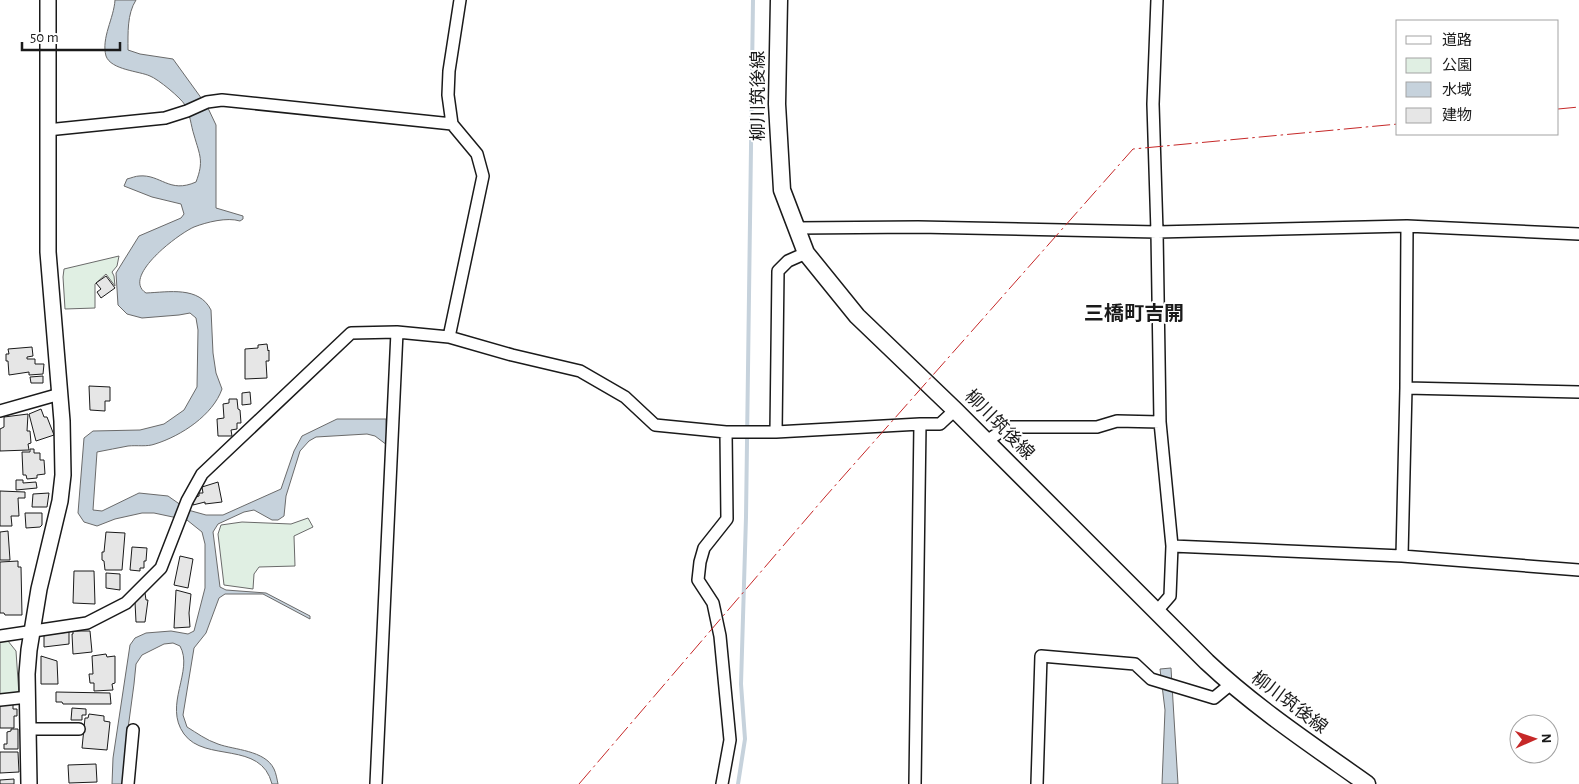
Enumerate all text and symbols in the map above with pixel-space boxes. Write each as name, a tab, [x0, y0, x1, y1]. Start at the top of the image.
scale bar	[22, 20, 120, 52]
legend	[1396, 20, 1559, 135]
text: 50 m	[30, 30, 59, 45]
text: 道路	[1442, 32, 1472, 48]
street label: 柳川筑後線	[748, 51, 768, 141]
text: 公園	[1442, 57, 1472, 73]
text: 水域	[1442, 82, 1472, 98]
text: 建物	[1442, 107, 1472, 123]
district label: 三橋町吉開	[1084, 303, 1184, 324]
street label: 柳川筑後線	[961, 385, 1039, 463]
street label: 柳川筑後線	[1248, 667, 1332, 737]
north arrow	[1509, 714, 1559, 764]
text: N	[1539, 733, 1553, 744]

